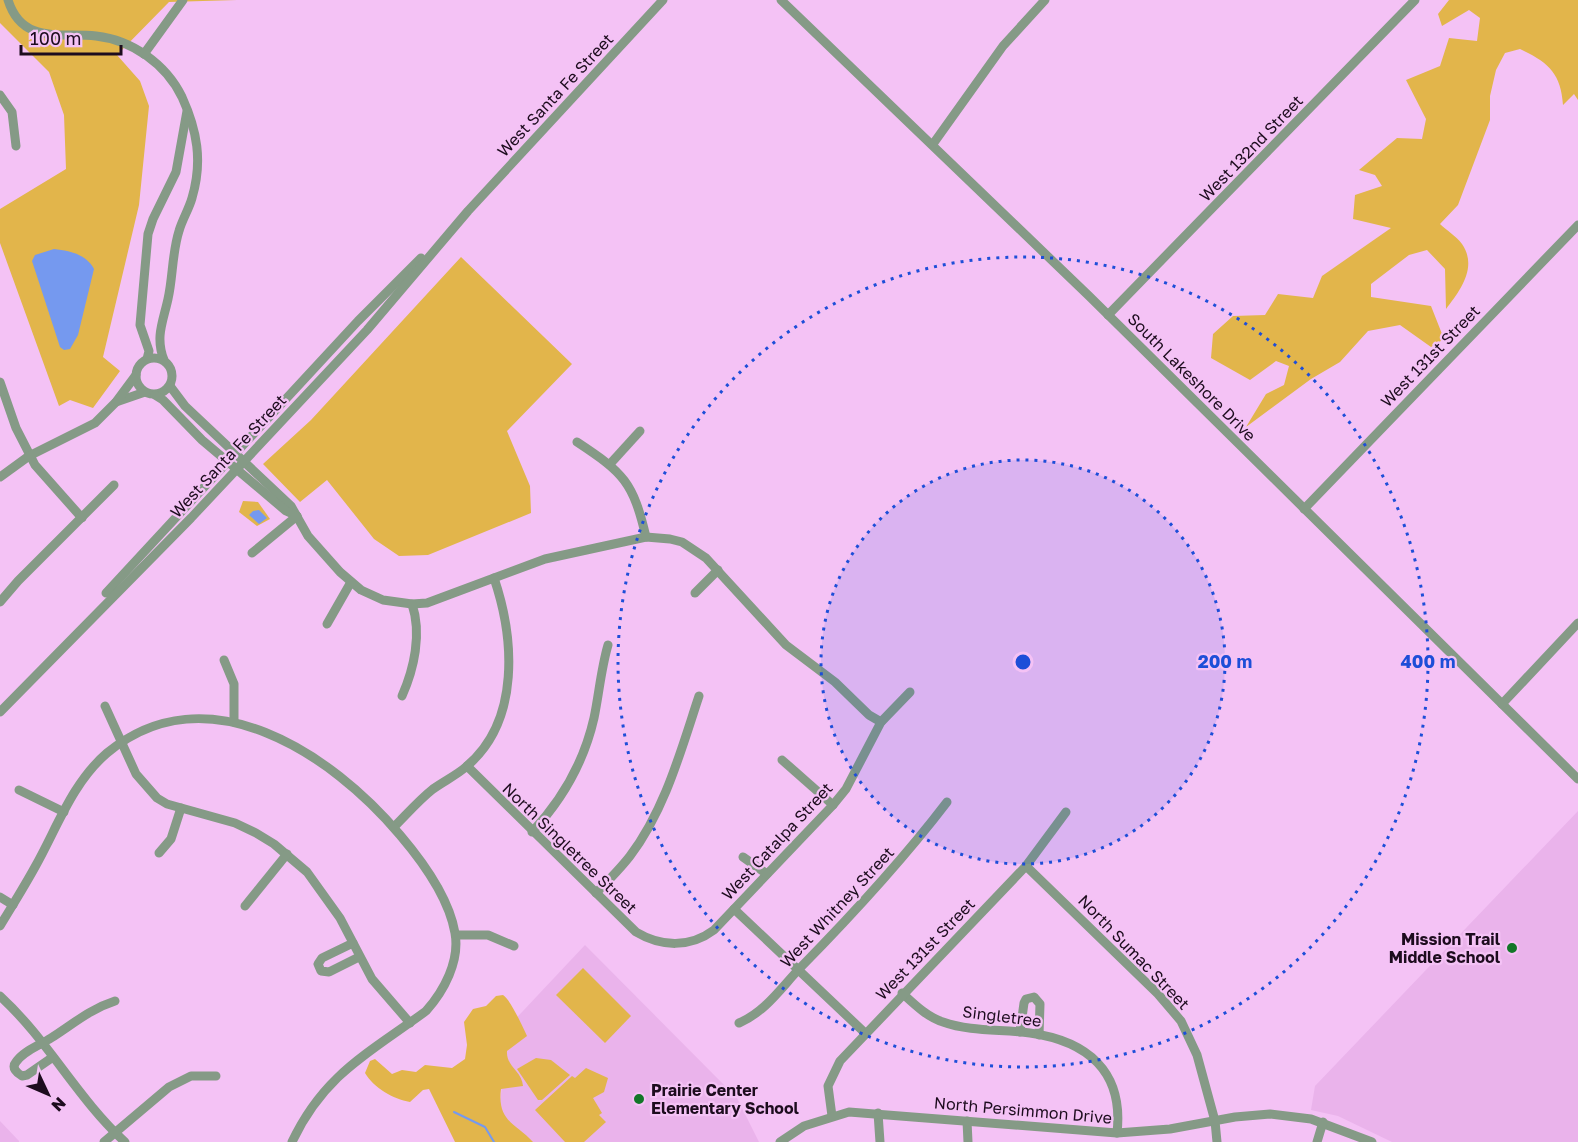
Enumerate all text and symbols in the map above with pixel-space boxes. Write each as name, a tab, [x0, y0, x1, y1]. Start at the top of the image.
scale bar	[21, 18, 122, 56]
text: 100 m	[30, 27, 81, 49]
street label: West Santa Fe Street	[493, 29, 617, 161]
street label: West 132nd Street	[1195, 91, 1307, 205]
street label: West 131st Street	[1376, 301, 1484, 411]
street label: South Lakeshore Drive	[1124, 309, 1260, 445]
street label: West Santa Fe Street	[166, 390, 290, 522]
text: 200 m	[1198, 650, 1252, 672]
text: 400 m	[1401, 650, 1455, 672]
centre of rings	[1013, 652, 1033, 672]
street label: North Singletree Street	[499, 778, 641, 918]
street label: West Catalpa Street	[717, 778, 837, 904]
street label: West Whitney Street	[776, 842, 898, 972]
street label: North Sumac Street	[1074, 890, 1194, 1014]
street label: West 131st Street	[871, 894, 979, 1004]
place label: Mission Trail Middle School	[1389, 929, 1501, 967]
marker: Mission Trail Middle School	[1505, 941, 1519, 955]
street label: Singletree	[961, 1001, 1043, 1031]
north arrow	[18, 1064, 78, 1124]
place label: Prairie Center Elementary School	[651, 1080, 800, 1118]
marker: Prairie Center Elementary School	[632, 1092, 646, 1106]
street label: North Persimmon Drive	[933, 1092, 1113, 1128]
text: N	[47, 1093, 70, 1116]

